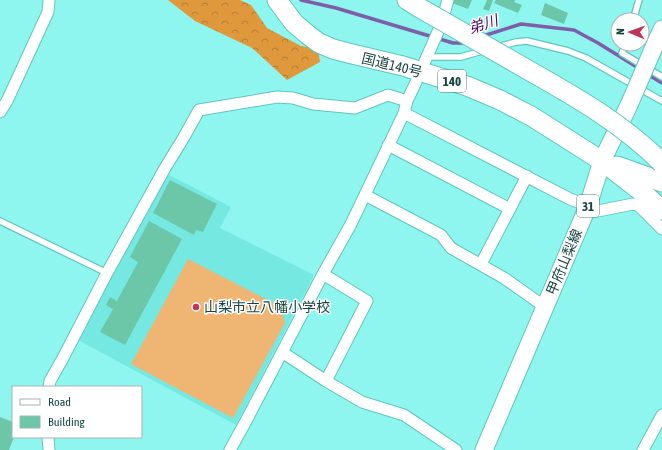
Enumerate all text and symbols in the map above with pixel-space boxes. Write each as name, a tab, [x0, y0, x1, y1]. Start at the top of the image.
water label: 弟川	[466, 11, 502, 37]
north arrow	[610, 12, 650, 52]
text: N	[614, 28, 626, 35]
street label: 国道140号	[360, 50, 424, 80]
road number: 140	[438, 70, 466, 92]
road number: 31	[577, 195, 599, 217]
street label: 甲府山梨線	[543, 227, 585, 297]
place label: 山梨市立八幡小学校	[204, 299, 330, 315]
marker: 山梨市立八幡小学校	[191, 302, 201, 312]
legend	[12, 386, 142, 438]
text: Road	[48, 395, 71, 409]
text: Building	[48, 415, 86, 429]

